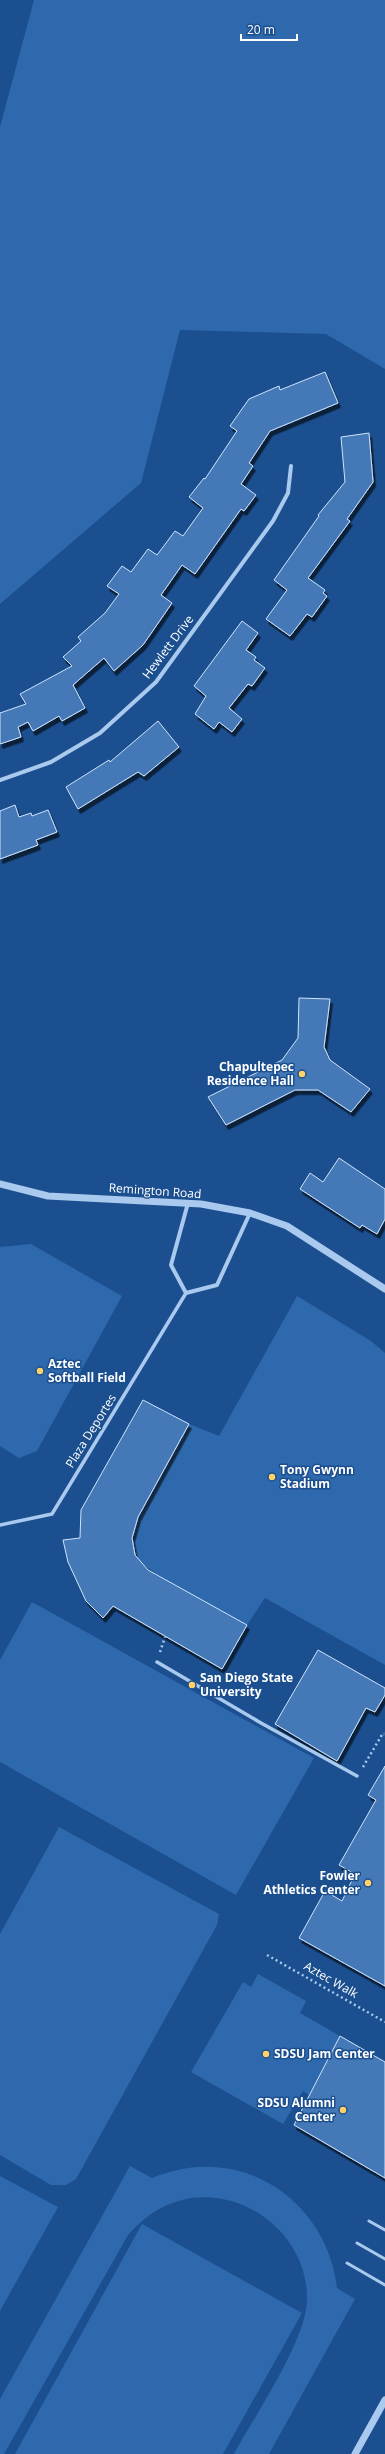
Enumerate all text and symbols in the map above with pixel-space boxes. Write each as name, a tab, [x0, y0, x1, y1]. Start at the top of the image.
scale bar	[241, 16, 297, 42]
text: 20 m	[247, 21, 275, 38]
street label: Hewlett Drive	[138, 611, 197, 682]
place label: Chapultepec Residence Hall	[207, 1058, 294, 1089]
marker: Chapultepec Residence Hall	[297, 1069, 307, 1079]
street label: Remington Road	[108, 1179, 202, 1202]
place label: Aztec Softball Field	[48, 1355, 126, 1386]
marker: Aztec Softball Field	[35, 1366, 45, 1376]
street label: Plaza Deportes	[61, 1390, 120, 1471]
place label: Tony Gwynn Stadium	[280, 1461, 354, 1492]
marker: Tony Gwynn Stadium	[267, 1472, 277, 1482]
place label: San Diego State University	[200, 1669, 293, 1700]
marker: San Diego State University	[187, 1680, 197, 1690]
place label: Fowler Athletics Center	[263, 1867, 361, 1898]
marker: Fowler Athletics Center	[363, 1878, 373, 1888]
street label: Aztec Walk	[301, 1957, 362, 2002]
place label: SDSU Jam Center	[274, 2045, 375, 2062]
marker: SDSU Jam Center	[261, 2049, 271, 2059]
place label: SDSU Alumni Center	[258, 2094, 336, 2125]
marker: SDSU Alumni Center	[338, 2105, 348, 2115]

